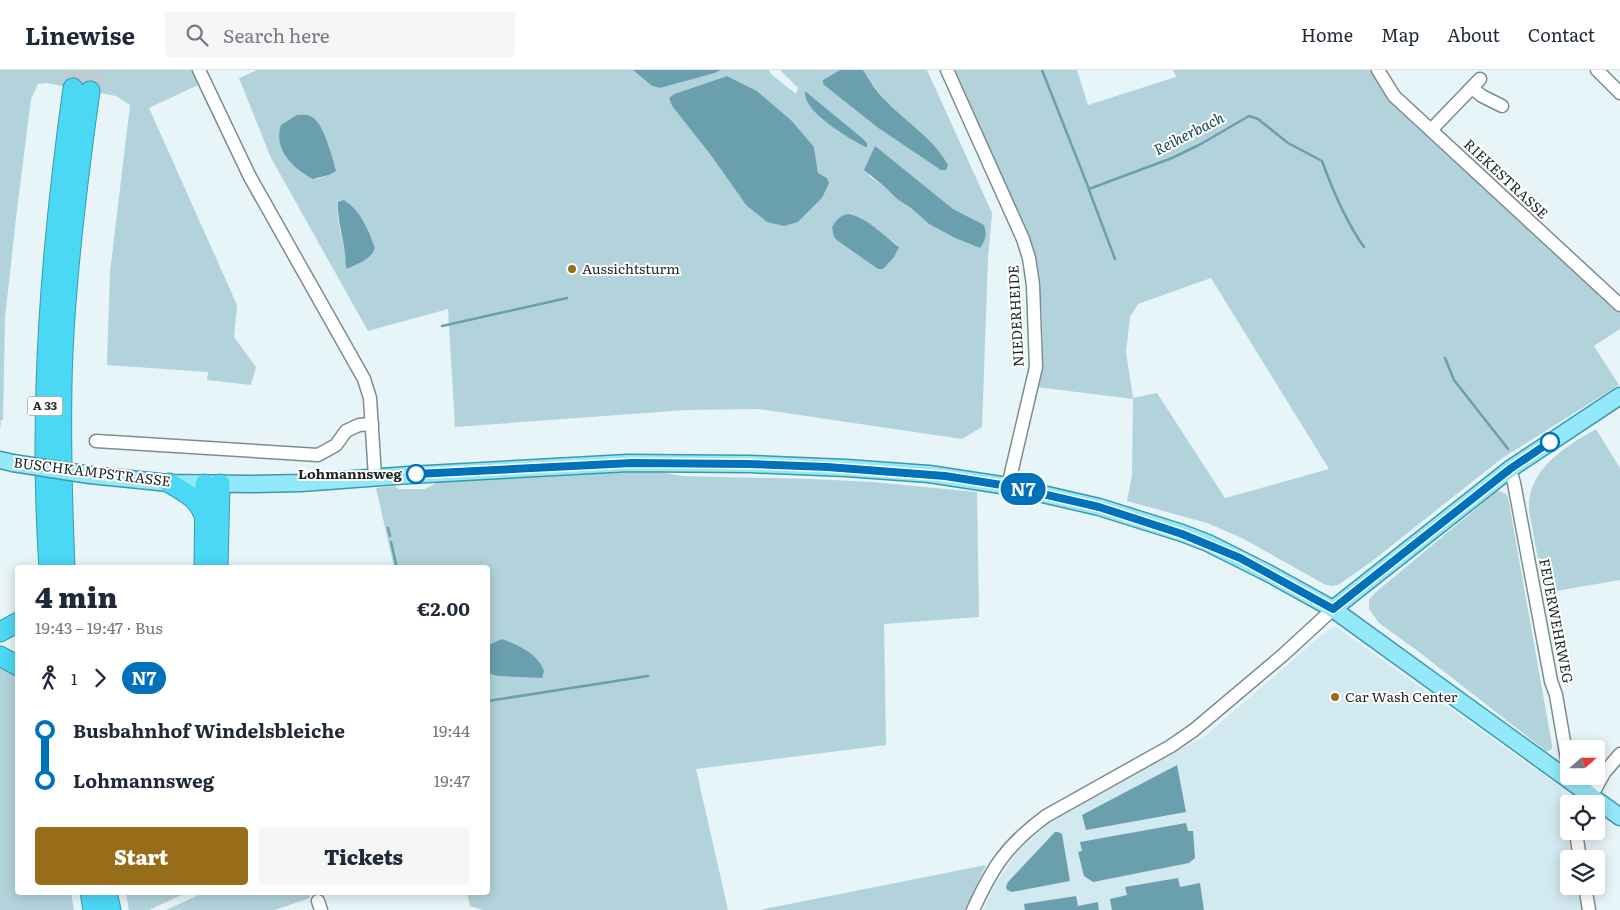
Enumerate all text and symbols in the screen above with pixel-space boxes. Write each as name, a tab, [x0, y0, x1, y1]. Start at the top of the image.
search box	[165, 12, 515, 57]
text: Linewise	[25, 17, 135, 52]
icon: search	[183, 21, 211, 49]
text: Search here	[223, 21, 330, 49]
text: Home	[1301, 21, 1353, 48]
text: Map	[1381, 21, 1419, 48]
text: About	[1447, 21, 1500, 48]
text: Contact	[1528, 21, 1595, 48]
water label: Reiherbach	[1149, 105, 1228, 160]
street label: RIEKESTRASSE	[1460, 134, 1553, 223]
place label: Aussichtsturm	[582, 258, 680, 278]
marker: Aussichtsturm	[566, 263, 578, 275]
street label: NIEDERHEIDE	[1002, 264, 1028, 368]
road number: A 33	[28, 396, 62, 416]
unlabelled marker	[1540, 432, 1560, 452]
street label: BUSCHKAMPSTRASSE	[12, 451, 172, 491]
place label: Lohmannsweg	[298, 463, 403, 483]
marker: Lohmannsweg	[406, 464, 426, 484]
line badge: N7	[1000, 473, 1046, 505]
text: N7	[1011, 475, 1035, 502]
street label: FEUERWEHRWEG	[1535, 557, 1579, 685]
text: 4 min	[35, 575, 117, 617]
text: €2.00	[417, 594, 470, 622]
text: 19:43 – 19:47 · Bus	[35, 615, 163, 639]
icon: walk	[35, 664, 63, 692]
icon: forward	[86, 664, 114, 692]
text: N7	[132, 664, 156, 691]
text: 1	[71, 666, 78, 690]
place label: Car Wash Center	[1345, 686, 1458, 706]
marker: Car Wash Center	[1329, 691, 1341, 703]
text: Busbahnhof Windelsbleiche	[73, 716, 345, 744]
text: 19:44	[432, 718, 470, 742]
north arrow	[1560, 740, 1605, 785]
map controls	[1560, 740, 1605, 895]
text: Lohmannsweg	[73, 766, 214, 794]
text: 19:47	[434, 768, 470, 792]
button: locate	[1560, 795, 1605, 840]
button: Start	[35, 827, 248, 885]
button: Tickets	[258, 827, 470, 885]
button: layers	[1560, 850, 1605, 895]

